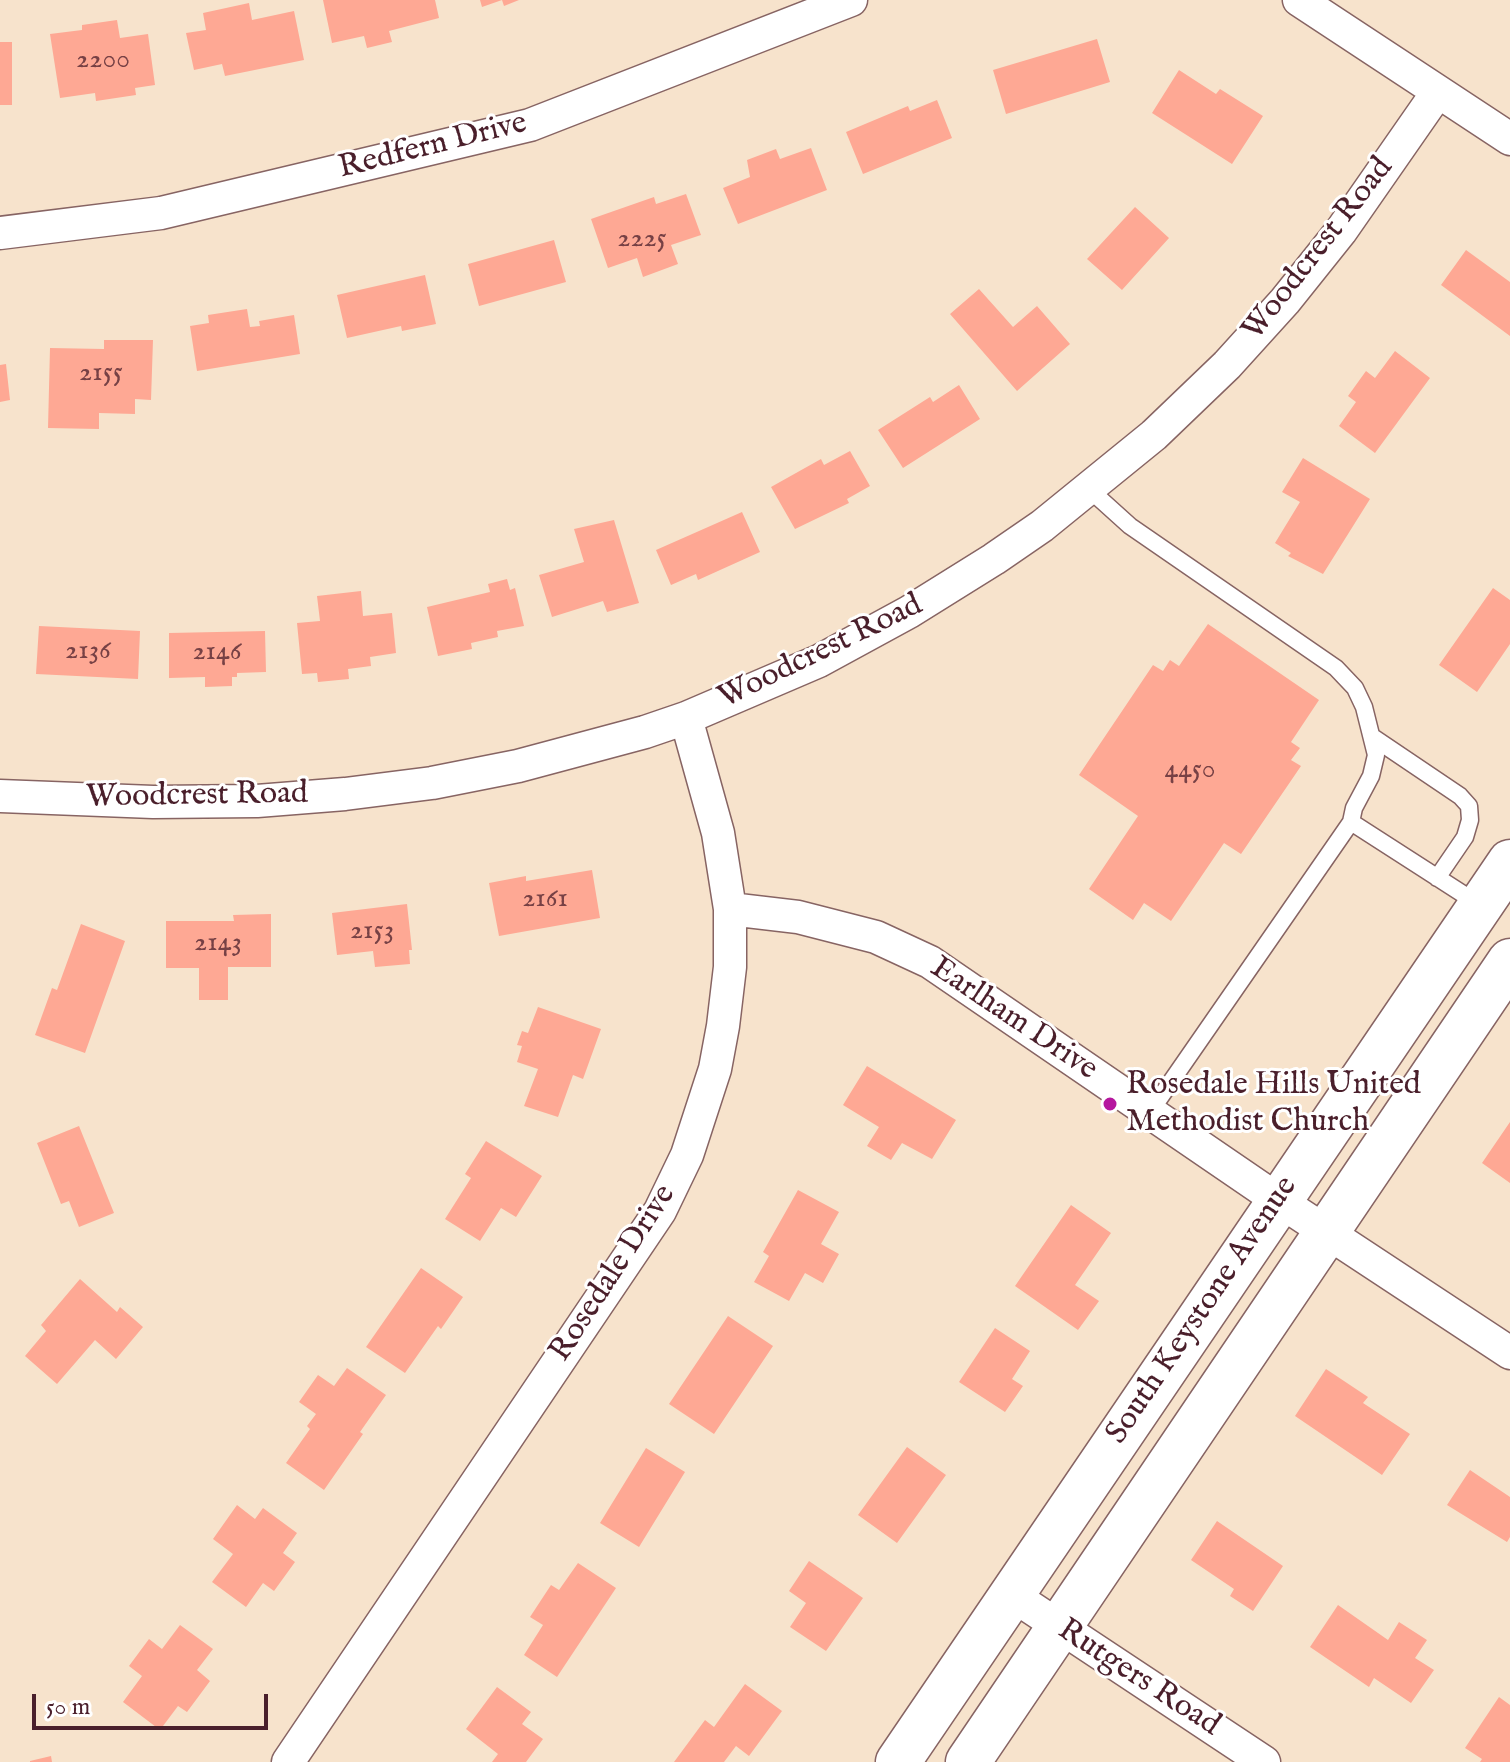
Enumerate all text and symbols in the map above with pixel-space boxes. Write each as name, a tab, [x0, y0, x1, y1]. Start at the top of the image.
house number: 2200	[76, 44, 130, 78]
street label: Redfern Drive	[335, 105, 531, 189]
street label: Woodcrest Road	[1235, 151, 1403, 349]
house number: 2225	[617, 223, 667, 257]
house number: 2155	[79, 357, 123, 391]
street label: Woodcrest Road	[713, 587, 929, 719]
house number: 2136	[65, 635, 111, 669]
house number: 2146	[192, 636, 242, 670]
house number: 4450	[1164, 754, 1216, 788]
street label: Woodcrest Road	[86, 776, 308, 818]
house number: 2161	[522, 883, 568, 917]
house number: 2153	[350, 915, 394, 949]
house number: 2143	[194, 927, 242, 961]
street label: Earlham Drive	[922, 950, 1104, 1090]
place label: Rosedale Hills United Methodist Church	[1126, 1067, 1421, 1142]
marker: Rosedale Hills United Methodist Church	[1101, 1095, 1119, 1113]
street label: South Keystone Avenue	[1099, 1170, 1307, 1452]
street label: Rosedale Drive	[543, 1178, 685, 1370]
street label: Rutgers Road	[1049, 1612, 1227, 1746]
scale bar	[36, 1678, 272, 1728]
text: 50 m	[46, 1692, 90, 1723]

